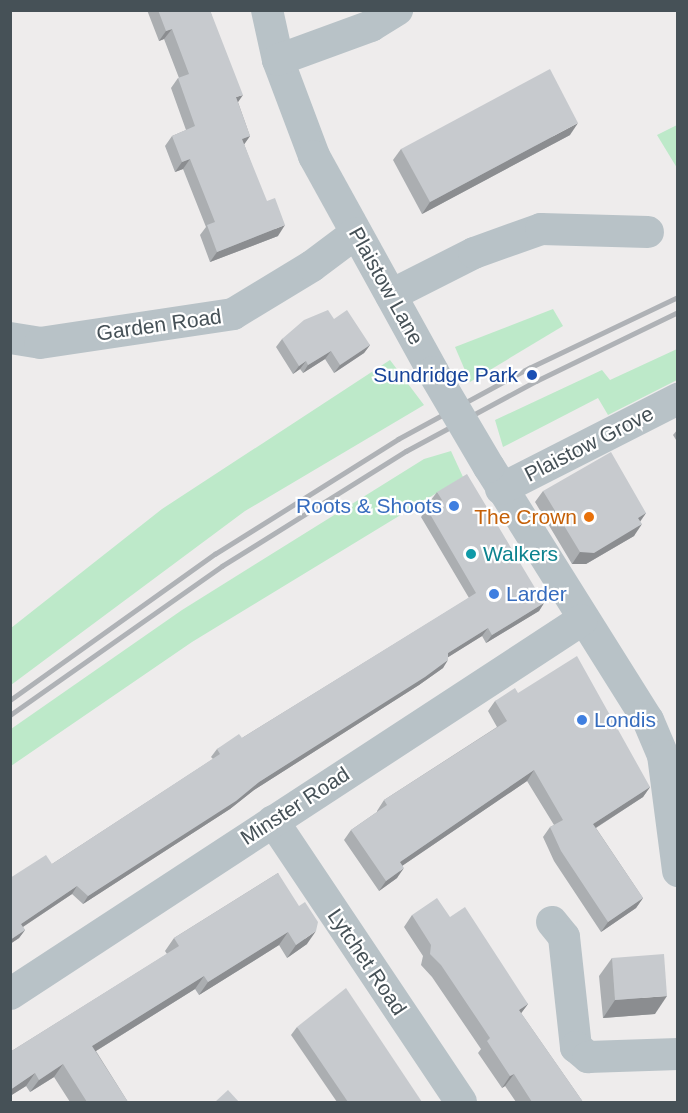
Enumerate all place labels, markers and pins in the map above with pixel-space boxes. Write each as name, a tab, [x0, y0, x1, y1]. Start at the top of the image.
place label: Sundridge Park	[373, 362, 518, 388]
marker: Sundridge Park	[523, 366, 541, 384]
place label: Roots & Shoots	[296, 493, 442, 519]
marker: Roots & Shoots	[447, 499, 461, 513]
place label: The Crown	[474, 504, 577, 530]
marker: The Crown	[582, 510, 596, 524]
place label: Walkers	[483, 541, 558, 567]
marker: Walkers	[464, 547, 478, 561]
place label: Larder	[506, 581, 567, 607]
marker: Larder	[487, 587, 501, 601]
place label: Londis	[594, 707, 656, 733]
marker: Londis	[575, 713, 589, 727]

